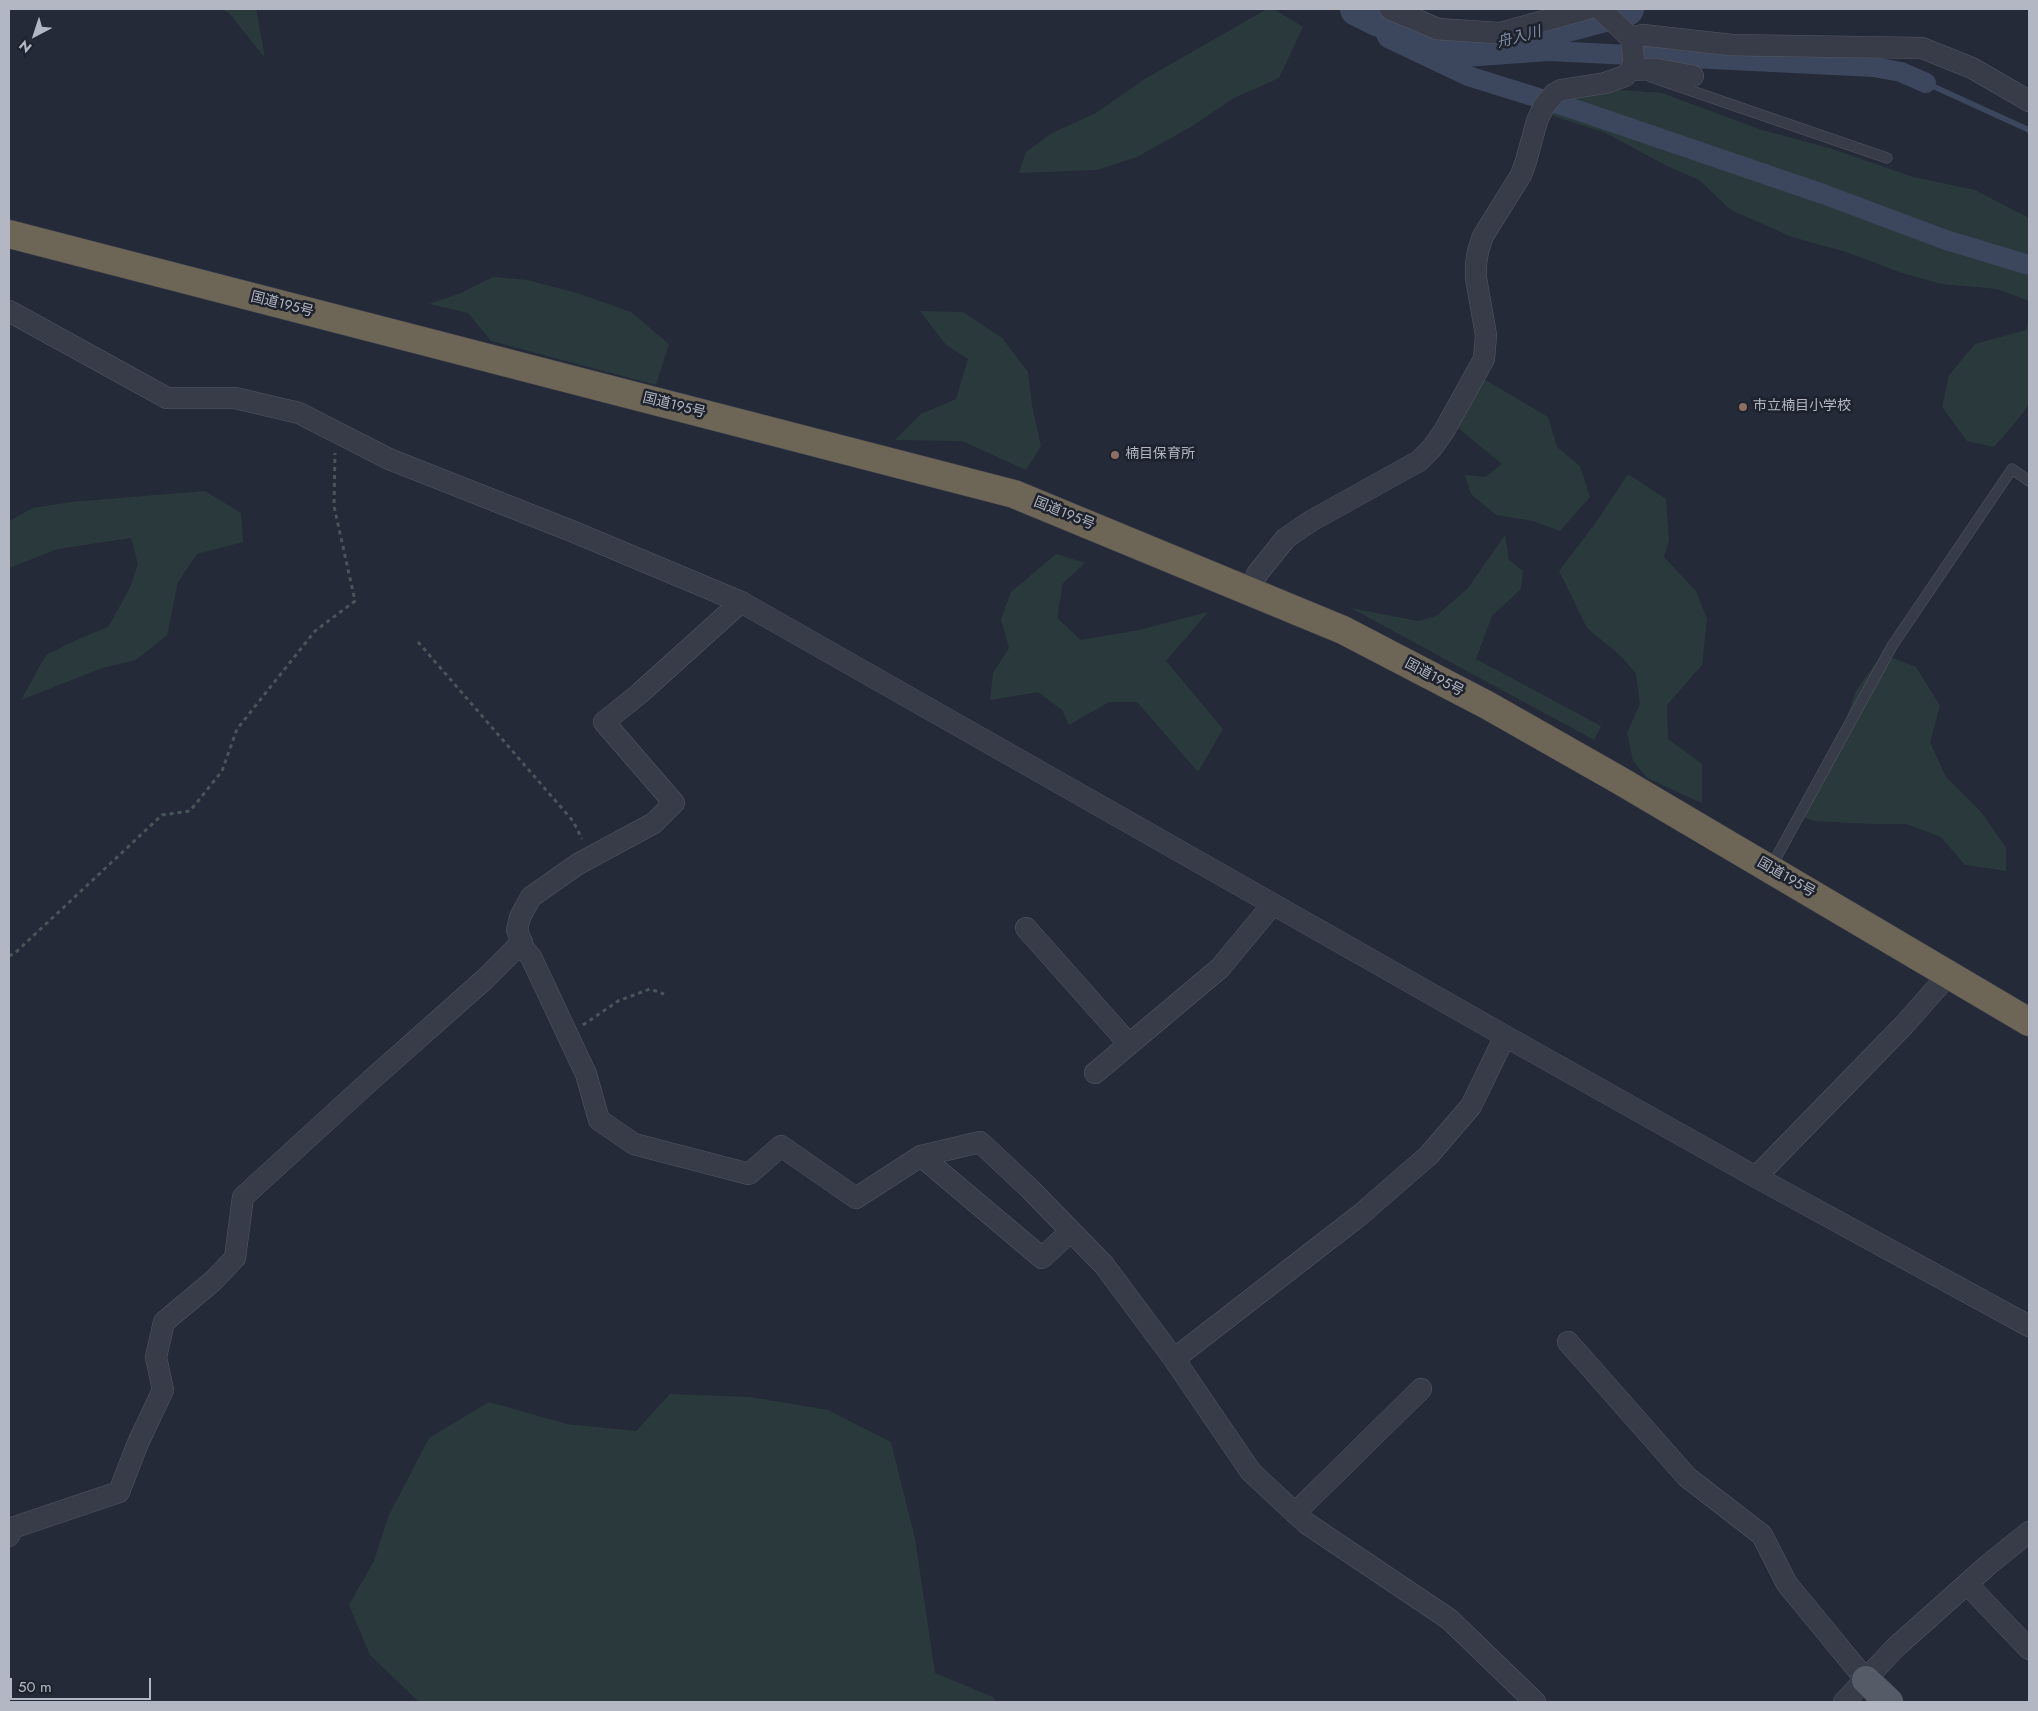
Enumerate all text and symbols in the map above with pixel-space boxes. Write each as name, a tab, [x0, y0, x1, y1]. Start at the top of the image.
north arrow	[10, 10, 60, 60]
water label: 舟入川	[1495, 23, 1543, 53]
text: N	[15, 35, 36, 58]
street label: 国道195号	[249, 289, 315, 321]
street label: 国道195号	[641, 390, 707, 422]
place label: 市立楠目小学校	[1753, 399, 1851, 415]
marker: 市立楠目小学校	[1737, 401, 1749, 413]
place label: 楠目保育所	[1125, 447, 1195, 463]
marker: 楠目保育所	[1109, 449, 1121, 461]
street label: 国道195号	[1031, 494, 1097, 534]
street label: 国道195号	[1402, 655, 1466, 701]
street label: 国道195号	[1754, 855, 1818, 901]
scale bar	[12, 1668, 154, 1700]
text: 50 m	[18, 1676, 52, 1698]

